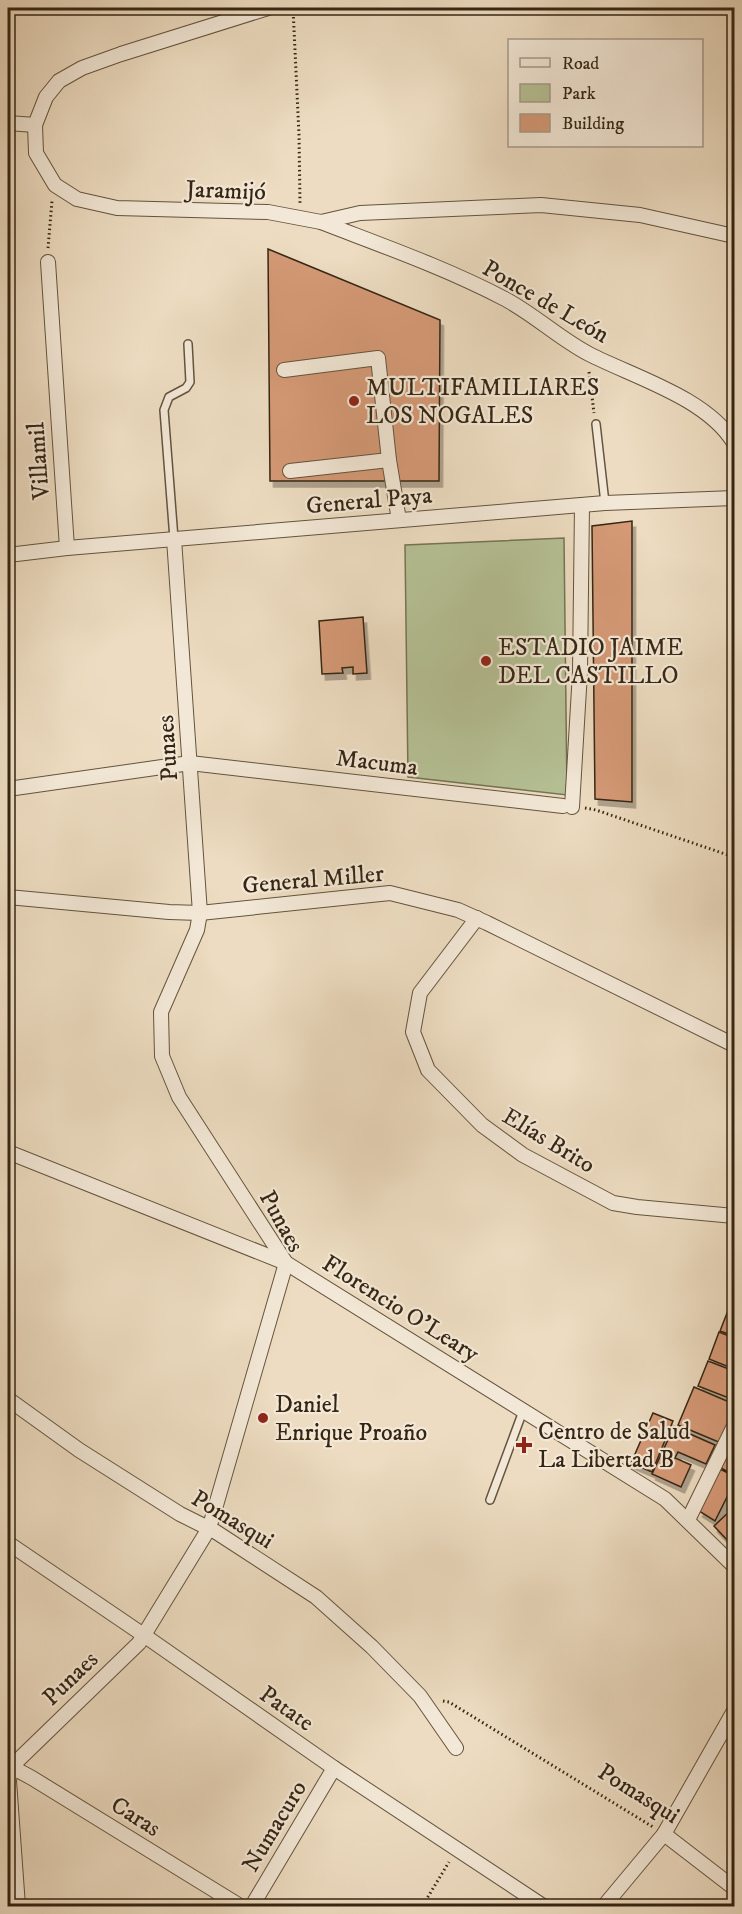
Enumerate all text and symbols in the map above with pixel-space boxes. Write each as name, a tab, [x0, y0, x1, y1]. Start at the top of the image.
legend	[508, 39, 703, 147]
text: Road	[562, 53, 599, 75]
text: Park	[562, 83, 596, 105]
text: Building	[562, 113, 624, 135]
street label: Jaramijó	[183, 175, 267, 207]
street label: Ponce de León	[477, 253, 615, 350]
place label: MULTIFAMILIARES LOS NOGALES	[366, 373, 599, 431]
marker: MULTIFAMILIARES LOS NOGALES	[347, 394, 361, 408]
street label: Villamil	[21, 421, 57, 502]
street label: General Paya	[305, 480, 434, 521]
place label: ESTADIO JAIME DEL CASTILLO	[498, 633, 683, 691]
marker: ESTADIO JAIME DEL CASTILLO	[479, 654, 493, 668]
street label: Punaes	[151, 714, 185, 782]
street label: Macuma	[334, 743, 420, 783]
street label: General Miller	[241, 859, 385, 901]
street label: Elías Brito	[497, 1101, 600, 1180]
street label: Punaes	[252, 1185, 310, 1258]
street label: Florencio O'Leary	[317, 1249, 485, 1369]
place label: Daniel Enrique Proaño	[275, 1390, 427, 1448]
marker: Daniel Enrique Proaño	[256, 1411, 270, 1425]
place label: Centro de Salud La Libertad B	[538, 1417, 690, 1475]
marker: Centro de Salud La Libertad B	[515, 1436, 533, 1454]
street label: Pomasqui	[186, 1484, 279, 1556]
street label: Punaes	[36, 1645, 105, 1713]
street label: Patate	[253, 1679, 320, 1738]
street label: Pomasqui	[592, 1757, 685, 1831]
street label: Numacuro	[236, 1775, 314, 1878]
street label: Caras	[105, 1790, 166, 1844]

